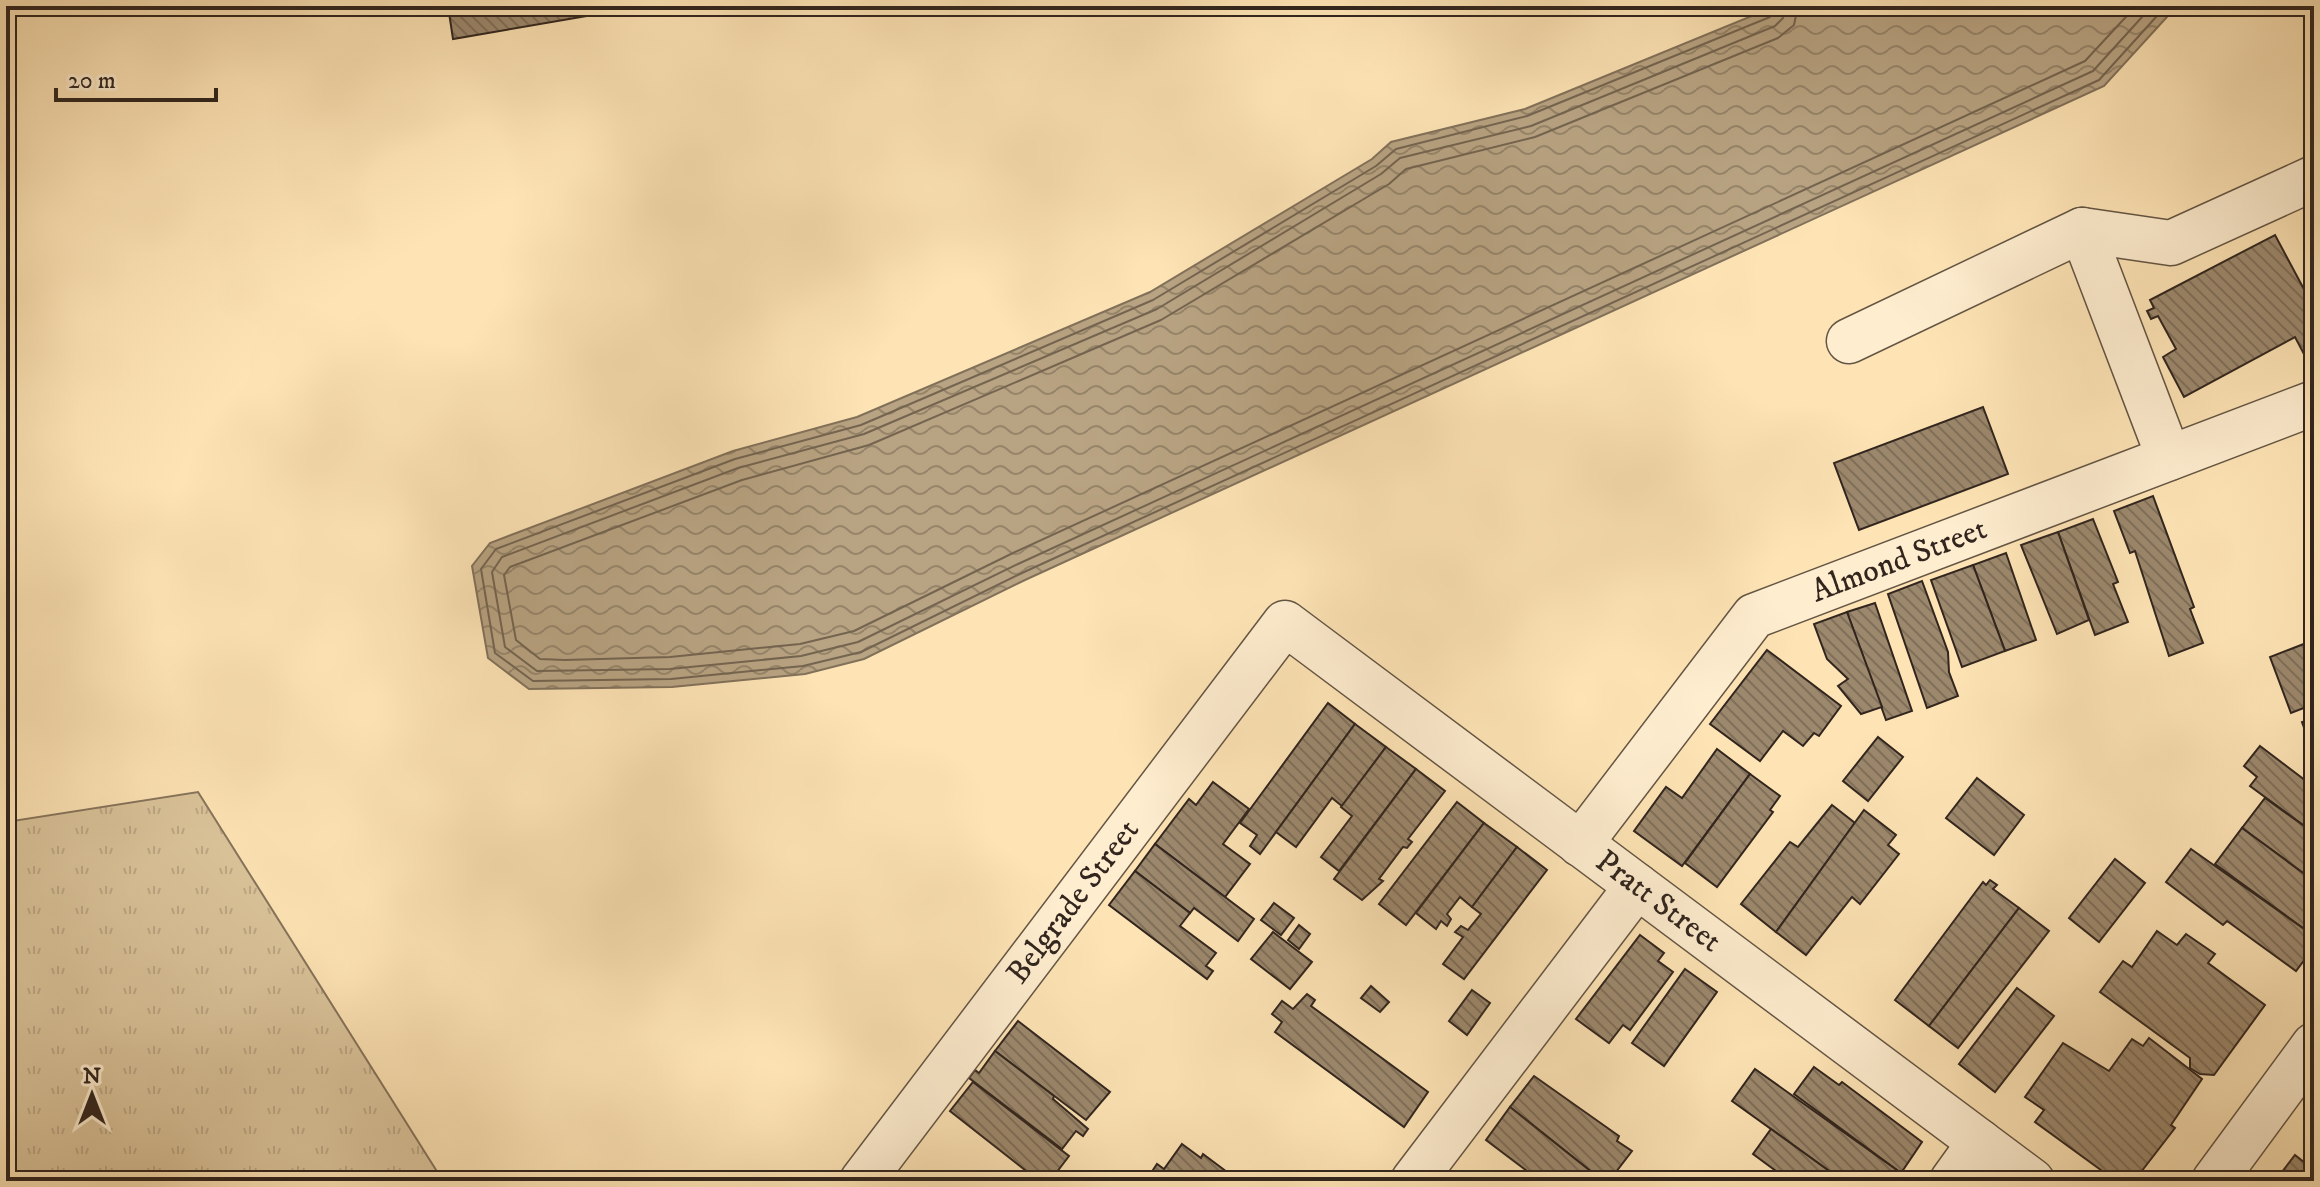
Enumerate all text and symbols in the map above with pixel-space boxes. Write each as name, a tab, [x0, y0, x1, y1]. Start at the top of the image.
scale bar	[56, 52, 216, 102]
text: 20 m	[68, 66, 116, 96]
street label: Almond Street	[1806, 509, 1992, 612]
street label: Belgrade Street	[998, 812, 1149, 992]
street label: Pratt Street	[1587, 842, 1729, 962]
north arrow	[52, 1055, 132, 1135]
text: N	[83, 1063, 101, 1090]

